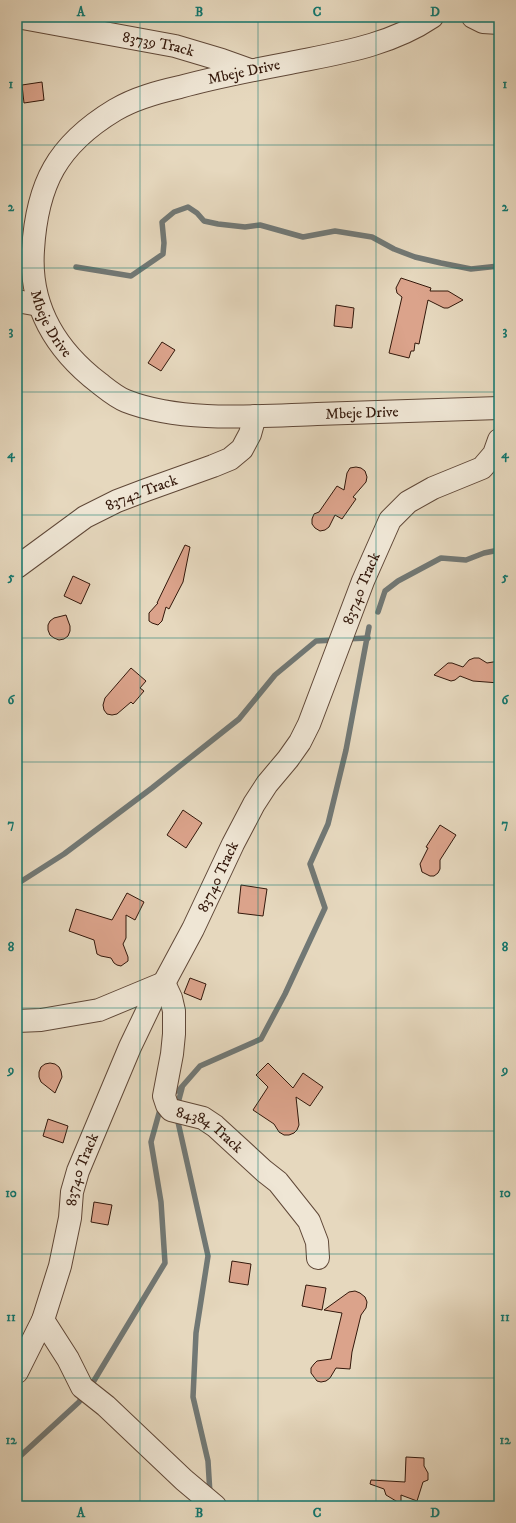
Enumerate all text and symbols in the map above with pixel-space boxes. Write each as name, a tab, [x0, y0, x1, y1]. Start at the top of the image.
text: A	[76, 4, 86, 20]
text: B	[195, 4, 203, 20]
text: C	[313, 4, 322, 20]
text: D	[430, 4, 440, 20]
street label: 83739 Track	[121, 27, 197, 61]
street label: Mbeje Drive	[206, 55, 282, 89]
text: 1	[9, 76, 14, 92]
text: 1	[503, 76, 508, 92]
text: 2	[8, 199, 15, 215]
text: 2	[502, 199, 509, 215]
street label: Mbeje Drive	[26, 288, 76, 361]
text: 3	[9, 323, 14, 339]
text: 3	[503, 323, 508, 339]
street label: Mbeje Drive	[325, 402, 399, 423]
text: 4	[6, 446, 15, 463]
text: 4	[500, 446, 509, 463]
street label: 83742 Track	[102, 470, 180, 515]
street label: 83740 Track	[338, 549, 384, 627]
text: 5	[7, 569, 15, 585]
text: 5	[501, 569, 509, 585]
text: 6	[8, 692, 16, 708]
text: 6	[502, 692, 510, 708]
text: 7	[8, 816, 15, 832]
text: 7	[502, 816, 509, 832]
street label: 83740 Track	[193, 837, 243, 915]
text: 8	[8, 939, 15, 955]
text: 8	[502, 939, 509, 955]
text: 9	[7, 1062, 14, 1078]
text: 9	[501, 1062, 508, 1078]
street label: 84384 Track	[174, 1102, 248, 1157]
street label: 83740 Track	[61, 1129, 103, 1207]
text: 10	[5, 1185, 17, 1201]
text: 10	[499, 1185, 511, 1201]
text: 11	[6, 1309, 16, 1325]
text: 11	[500, 1309, 510, 1325]
text: 12	[5, 1432, 17, 1448]
text: 12	[499, 1432, 511, 1448]
text: A	[76, 1505, 86, 1521]
text: B	[195, 1505, 203, 1521]
text: C	[313, 1505, 322, 1521]
text: D	[430, 1505, 440, 1521]

